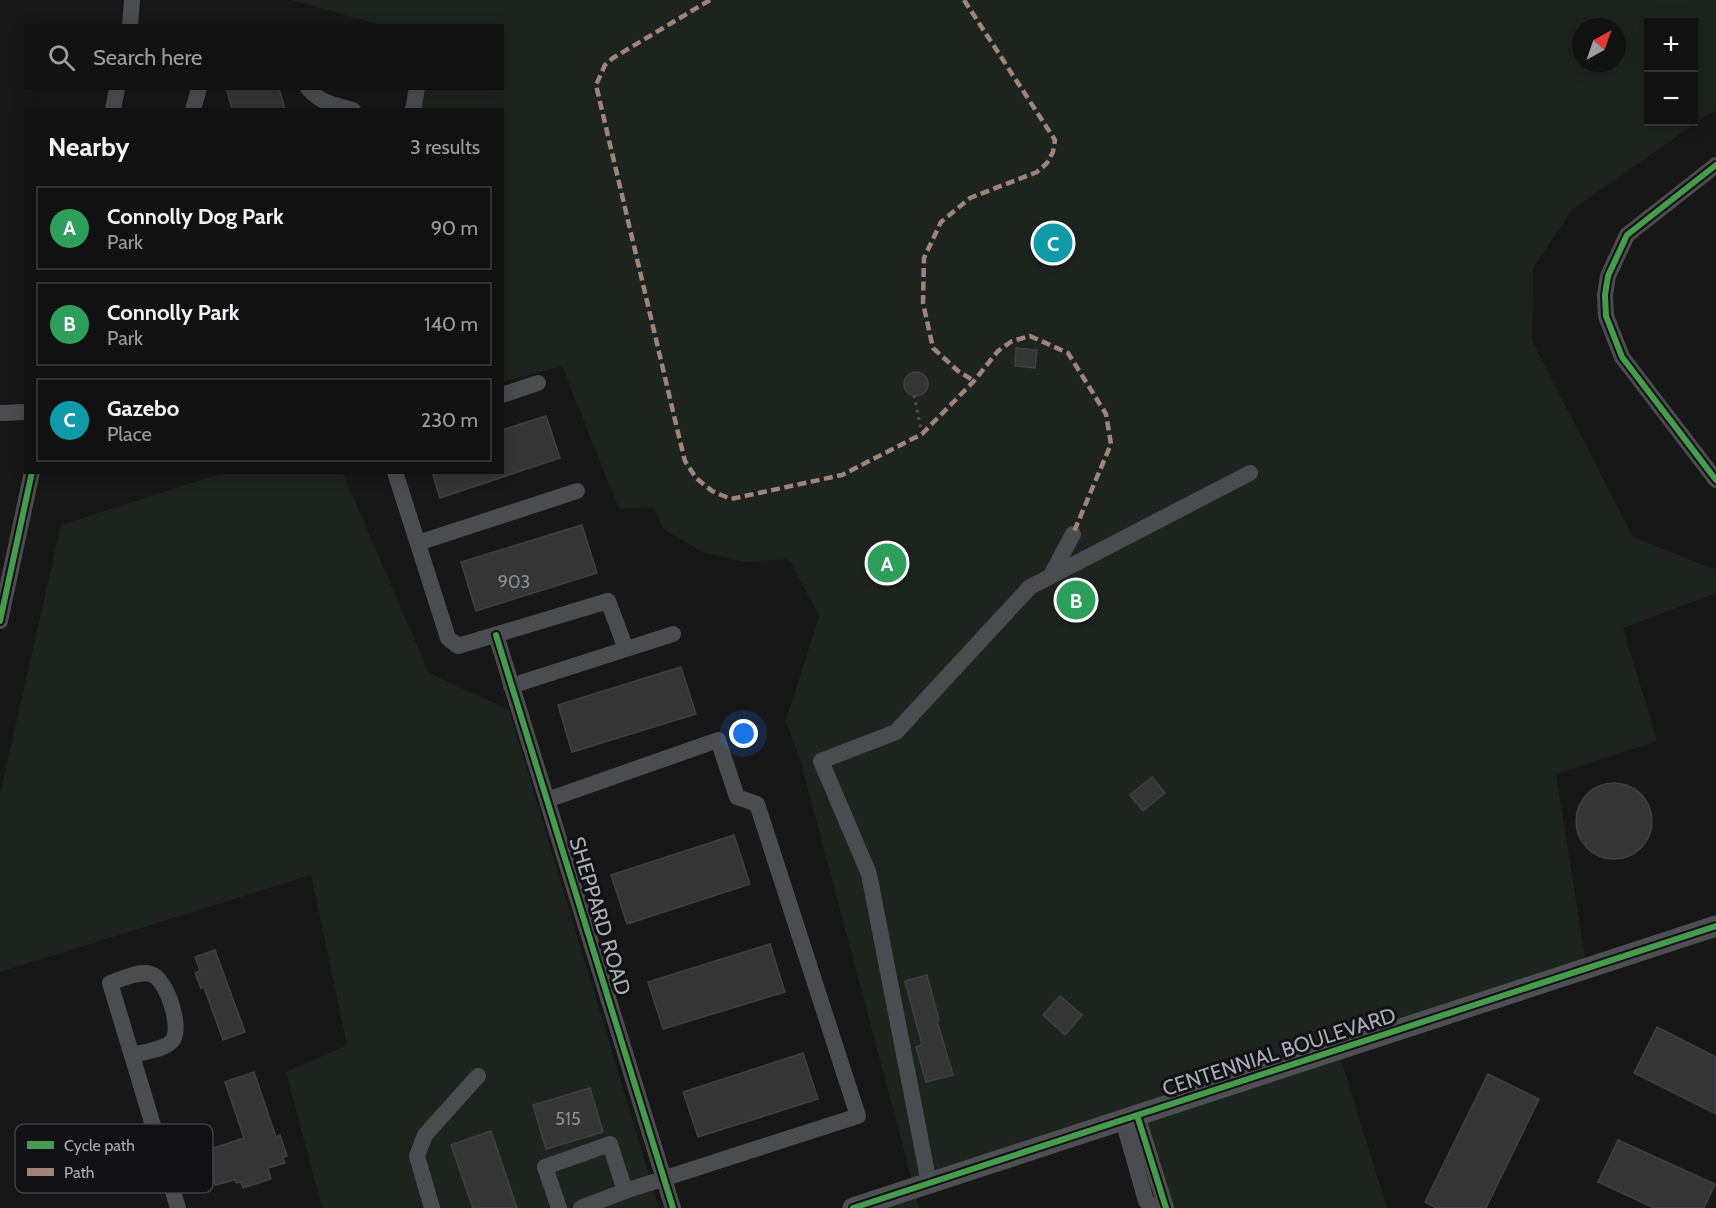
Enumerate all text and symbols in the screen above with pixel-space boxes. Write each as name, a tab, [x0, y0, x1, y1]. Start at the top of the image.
north arrow	[1572, 18, 1626, 72]
map controls	[1644, 18, 1698, 126]
button: +	[1644, 18, 1698, 72]
search box	[24, 24, 504, 90]
icon: search	[45, 41, 78, 74]
text: Search here	[93, 44, 202, 71]
button: −	[1644, 72, 1698, 126]
text: Nearby	[48, 131, 129, 163]
text: 3 results	[410, 135, 480, 159]
text: Connolly Dog Park	[107, 203, 284, 230]
text: A	[63, 216, 76, 240]
text: 90 m	[431, 216, 478, 240]
pin: C	[1034, 220, 1072, 266]
text: Park	[107, 230, 143, 254]
text: Connolly Park	[107, 299, 239, 326]
text: B	[63, 312, 76, 336]
text: 140 m	[424, 312, 478, 336]
text: Park	[107, 326, 143, 350]
text: Gazebo	[107, 395, 179, 422]
text: C	[63, 408, 76, 432]
text: 230 m	[421, 408, 478, 432]
text: Place	[107, 422, 152, 446]
pin: A	[868, 540, 906, 586]
house number: 903	[498, 571, 530, 593]
pin: B	[1056, 578, 1096, 622]
your location	[729, 719, 758, 748]
street label: SHEPPARD ROAD	[565, 834, 636, 998]
street label: CENTENNIAL BOULEVARD	[1159, 1002, 1399, 1101]
house number: 515	[555, 1108, 581, 1130]
legend	[15, 1124, 213, 1193]
text: Cycle path	[64, 1136, 135, 1155]
text: Path	[64, 1163, 95, 1182]

